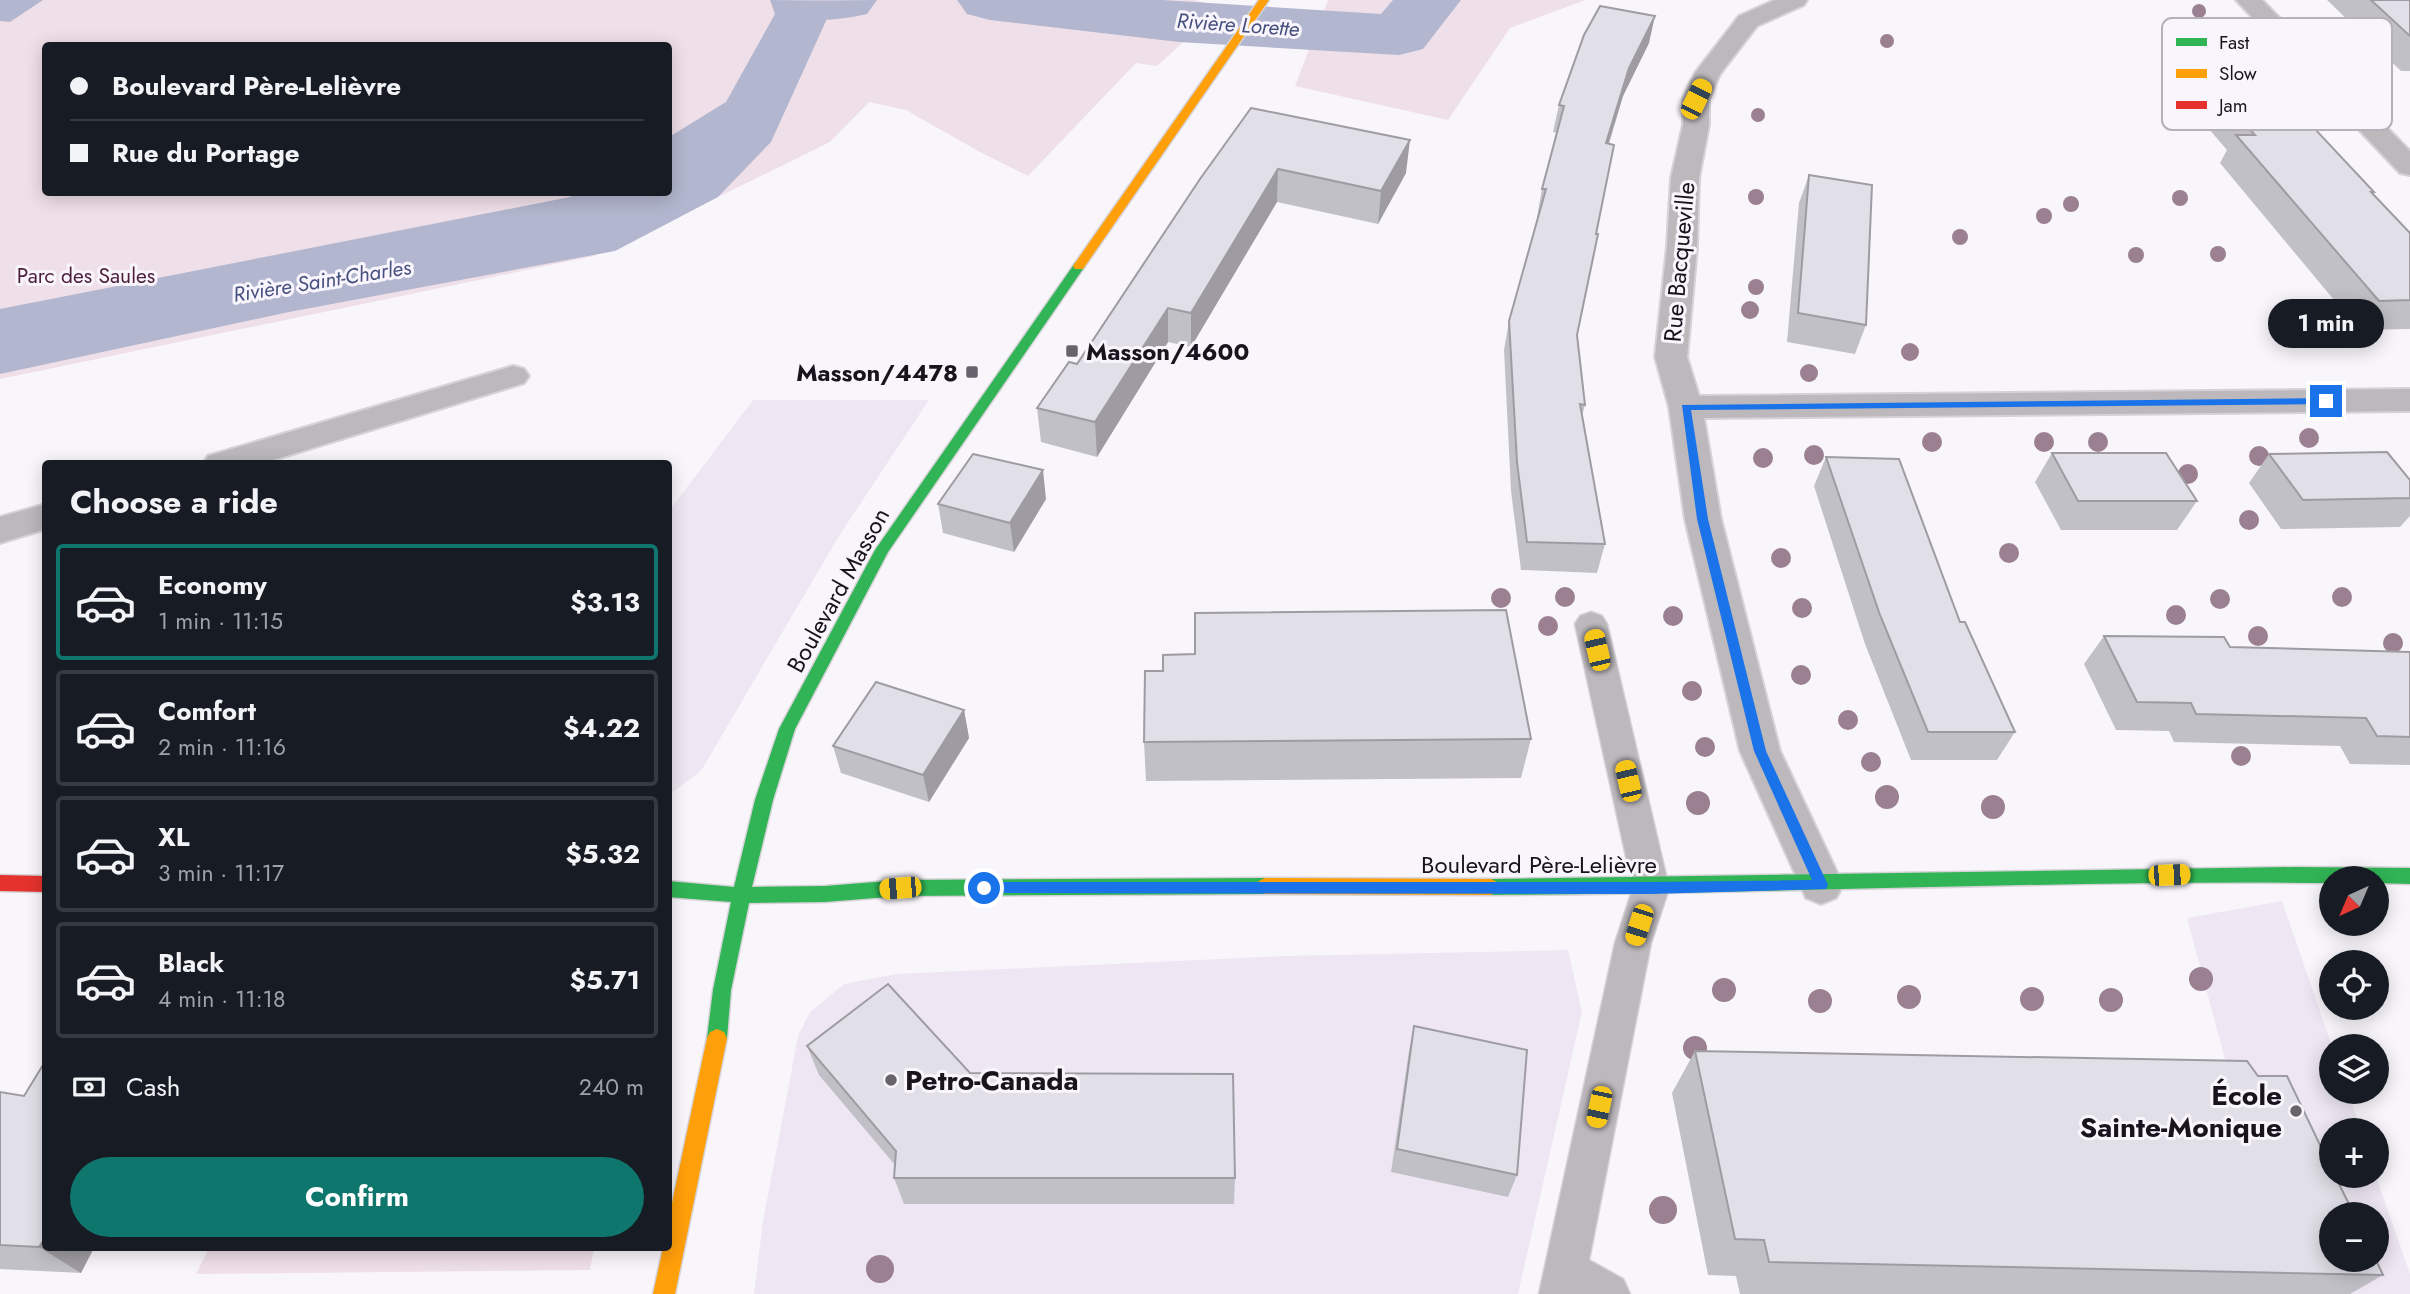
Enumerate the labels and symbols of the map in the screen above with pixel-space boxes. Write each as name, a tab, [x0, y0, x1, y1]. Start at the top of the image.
water label: Rivière Lorette	[1176, 6, 1301, 44]
legend	[2162, 18, 2392, 130]
text: Fast	[2219, 29, 2250, 56]
text: Slow	[2219, 60, 2257, 87]
car	[1678, 76, 1715, 122]
text: Jam	[2216, 92, 2248, 119]
street label: Rue Bacqueville	[1655, 181, 1703, 343]
water label: Rivière Saint-Charles	[231, 252, 414, 310]
park label: Parc des Saules	[17, 261, 155, 291]
callout: 1 min	[2268, 300, 2384, 348]
place label: Masson/4600	[1086, 334, 1249, 369]
marker: Masson/4600	[1064, 343, 1080, 359]
place label: Masson/4478	[796, 355, 958, 390]
marker: Masson/4478	[964, 364, 980, 380]
route end	[2310, 385, 2342, 417]
street label: Boulevard Masson	[778, 501, 898, 679]
car	[1583, 627, 1612, 673]
car	[1614, 758, 1643, 804]
street label: Boulevard Père-Lelièvre	[1421, 847, 1657, 882]
car	[2148, 864, 2191, 886]
north arrow	[2319, 866, 2389, 936]
route start	[968, 872, 1000, 904]
car	[879, 876, 922, 900]
car	[1623, 902, 1656, 948]
place label: Petro-Canada	[905, 1060, 1079, 1101]
marker: Petro-Canada	[883, 1072, 899, 1088]
place label: École Sainte-Monique	[2080, 1075, 2282, 1148]
car	[1585, 1084, 1614, 1130]
marker: École Sainte-Monique	[2288, 1103, 2304, 1119]

